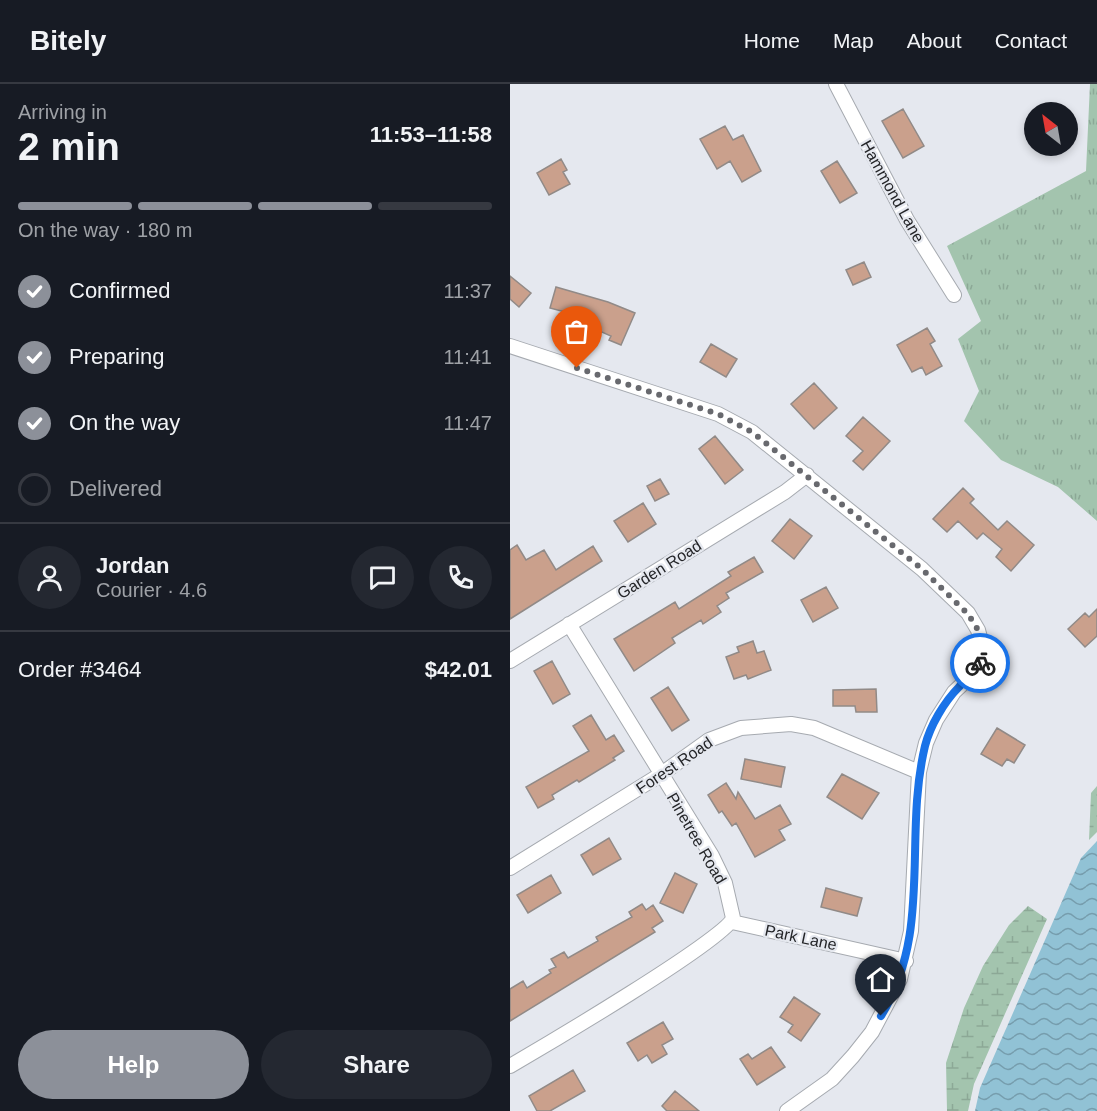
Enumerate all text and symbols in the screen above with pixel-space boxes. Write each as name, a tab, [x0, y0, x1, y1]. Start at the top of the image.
text: Bitely	[30, 25, 106, 56]
text: Home	[744, 29, 800, 52]
text: Map	[833, 29, 874, 52]
text: About	[907, 29, 962, 52]
text: Contact	[995, 29, 1067, 52]
text: Arriving in	[18, 101, 107, 123]
north arrow	[1024, 102, 1078, 156]
map controls	[1024, 102, 1078, 156]
text: 11:53–11:58	[370, 122, 492, 147]
text: 2 min	[18, 125, 120, 168]
street label: Hammond Lane	[858, 137, 928, 245]
text: On the way · 180 m	[18, 219, 193, 241]
icon: check	[18, 275, 51, 308]
text: Confirmed	[69, 278, 170, 303]
text: 11:37	[443, 280, 492, 302]
pin	[551, 306, 602, 368]
icon: bag	[560, 315, 593, 348]
icon: check	[18, 341, 51, 374]
text: Preparing	[69, 344, 164, 369]
text: 11:41	[443, 346, 492, 368]
icon: check	[18, 407, 51, 440]
text: On the way	[69, 410, 180, 435]
text: 11:47	[443, 412, 492, 434]
text: Delivered	[69, 476, 162, 501]
street label: Garden Road	[614, 537, 705, 602]
button: person	[18, 546, 81, 609]
button: chat	[351, 546, 414, 609]
button: phone	[429, 546, 492, 609]
text: Jordan	[96, 553, 169, 578]
text: Courier · 4.6	[96, 579, 207, 601]
courier	[950, 633, 1010, 693]
icon: bike	[964, 647, 997, 680]
text: Order #3464	[18, 657, 142, 682]
text: $42.01	[425, 657, 492, 682]
street label: Forest Road	[633, 734, 716, 797]
street label: Pinetree Road	[664, 790, 730, 887]
street label: Park Lane	[763, 922, 838, 953]
pin	[855, 954, 906, 1016]
icon: home	[864, 963, 897, 996]
button: Help	[18, 1030, 249, 1099]
button: Share	[261, 1030, 492, 1099]

